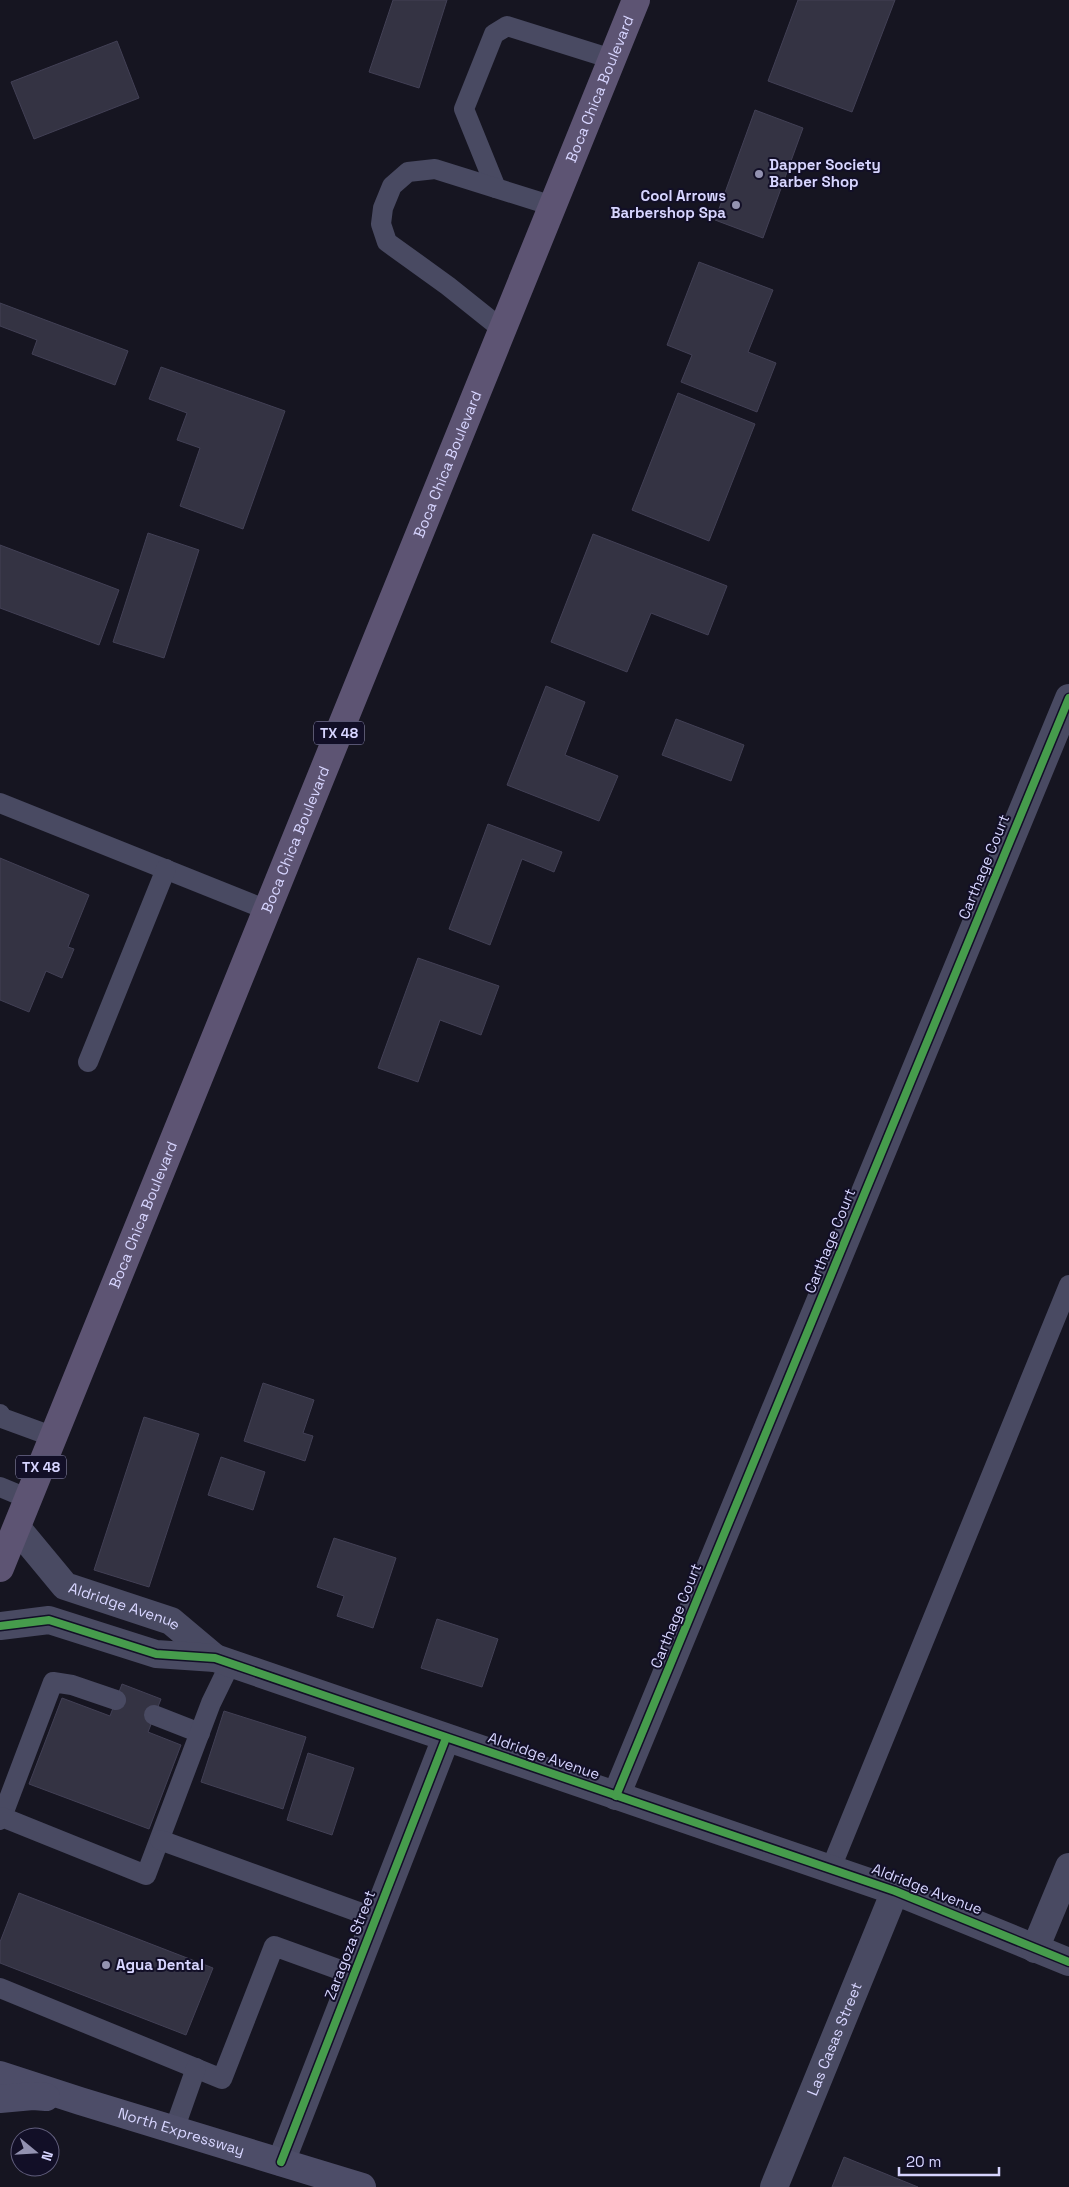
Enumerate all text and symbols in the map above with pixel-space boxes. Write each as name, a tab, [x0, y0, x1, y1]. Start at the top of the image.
street label: Boca Chica Boulevard	[561, 13, 638, 165]
place label: Dapper Society Barber Shop	[769, 155, 881, 191]
marker: Dapper Society Barber Shop	[753, 168, 765, 180]
place label: Cool Arrows Barbershop Spa	[610, 186, 726, 222]
marker: Cool Arrows Barbershop Spa	[730, 199, 742, 211]
street label: Boca Chica Boulevard	[409, 388, 485, 540]
road number: TX 48	[314, 721, 364, 744]
street label: Boca Chica Boulevard	[257, 763, 333, 916]
street label: Carthage Court	[954, 812, 1013, 922]
street label: Boca Chica Boulevard	[104, 1138, 181, 1291]
street label: Carthage Court	[800, 1186, 859, 1296]
road number: TX 48	[16, 1455, 66, 1478]
street label: Carthage Court	[646, 1561, 705, 1671]
street label: Aldridge Avenue	[66, 1578, 185, 1634]
street label: Aldridge Avenue	[486, 1728, 603, 1784]
street label: Aldridge Avenue	[869, 1859, 985, 1918]
street label: Zaragoza Street	[320, 1887, 379, 2002]
place label: Agua Dental	[116, 1955, 204, 1974]
marker: Agua Dental	[100, 1959, 112, 1971]
street label: Las Casas Street	[802, 1979, 866, 2098]
street label: North Expressway	[116, 2103, 247, 2160]
north arrow	[10, 2127, 60, 2177]
scale bar	[899, 2144, 999, 2176]
text: N	[37, 2149, 57, 2163]
text: 20 m	[906, 2152, 941, 2171]

